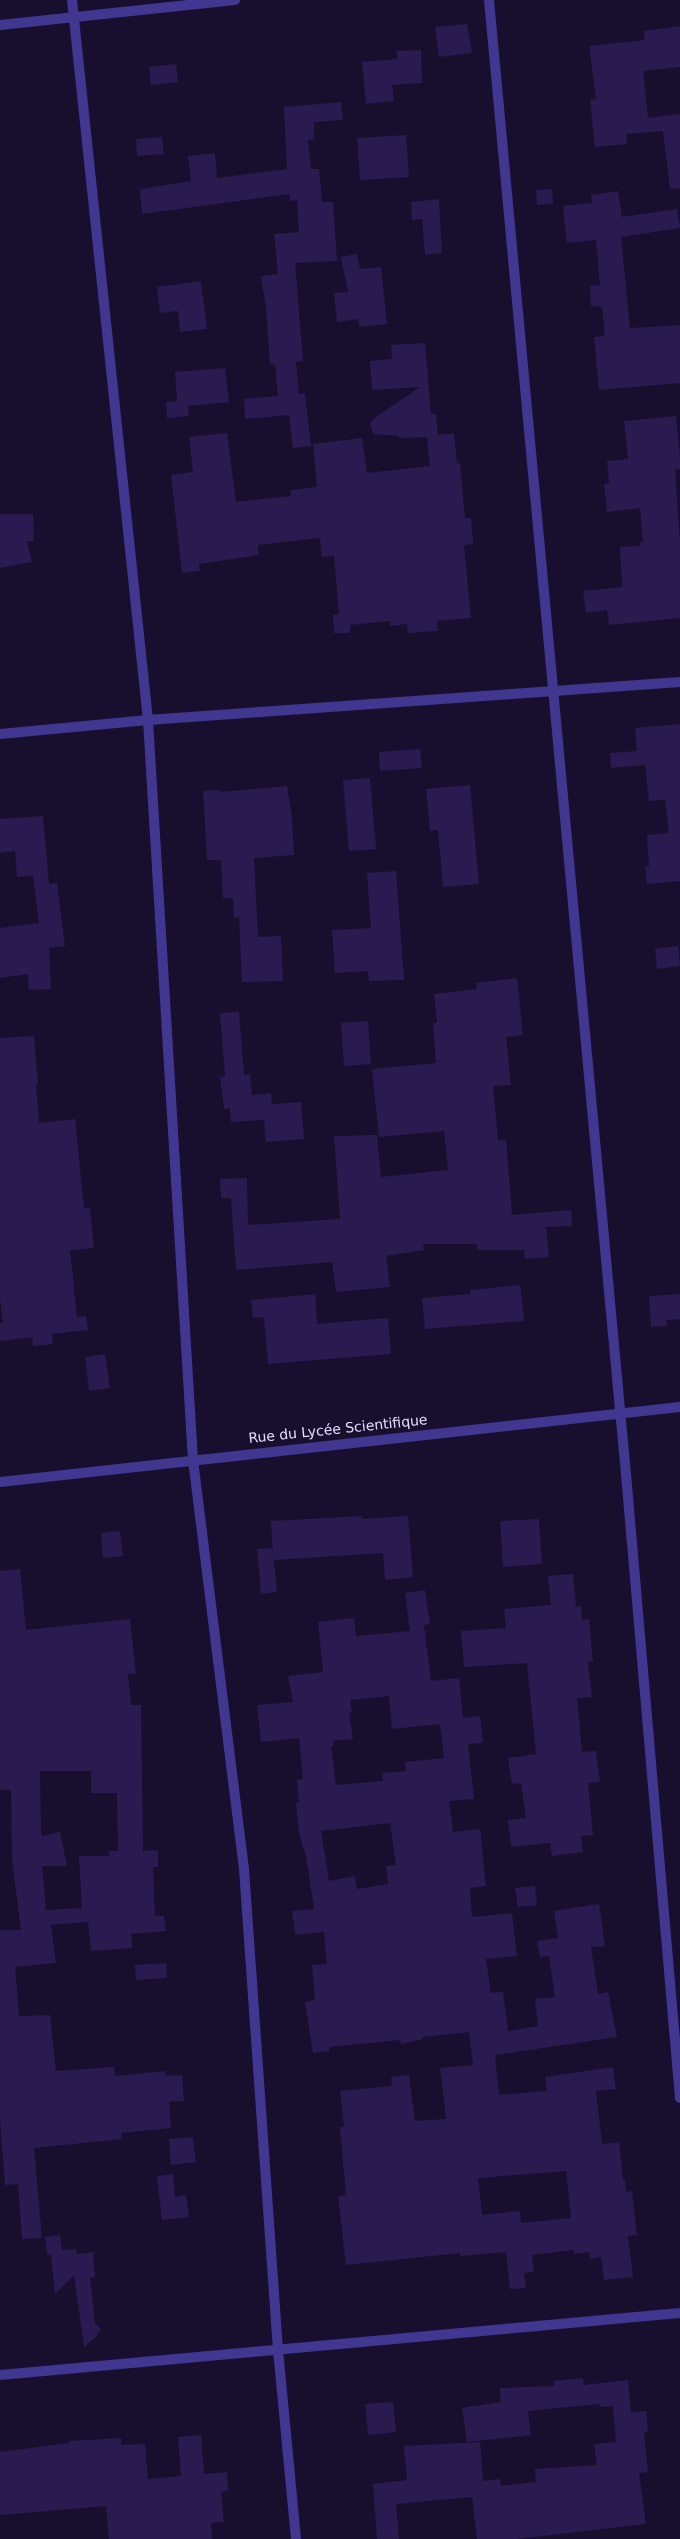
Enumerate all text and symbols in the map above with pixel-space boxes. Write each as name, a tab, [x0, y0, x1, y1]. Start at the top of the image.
street label: Rue du Lycée Scientifique	[248, 1412, 428, 1448]

